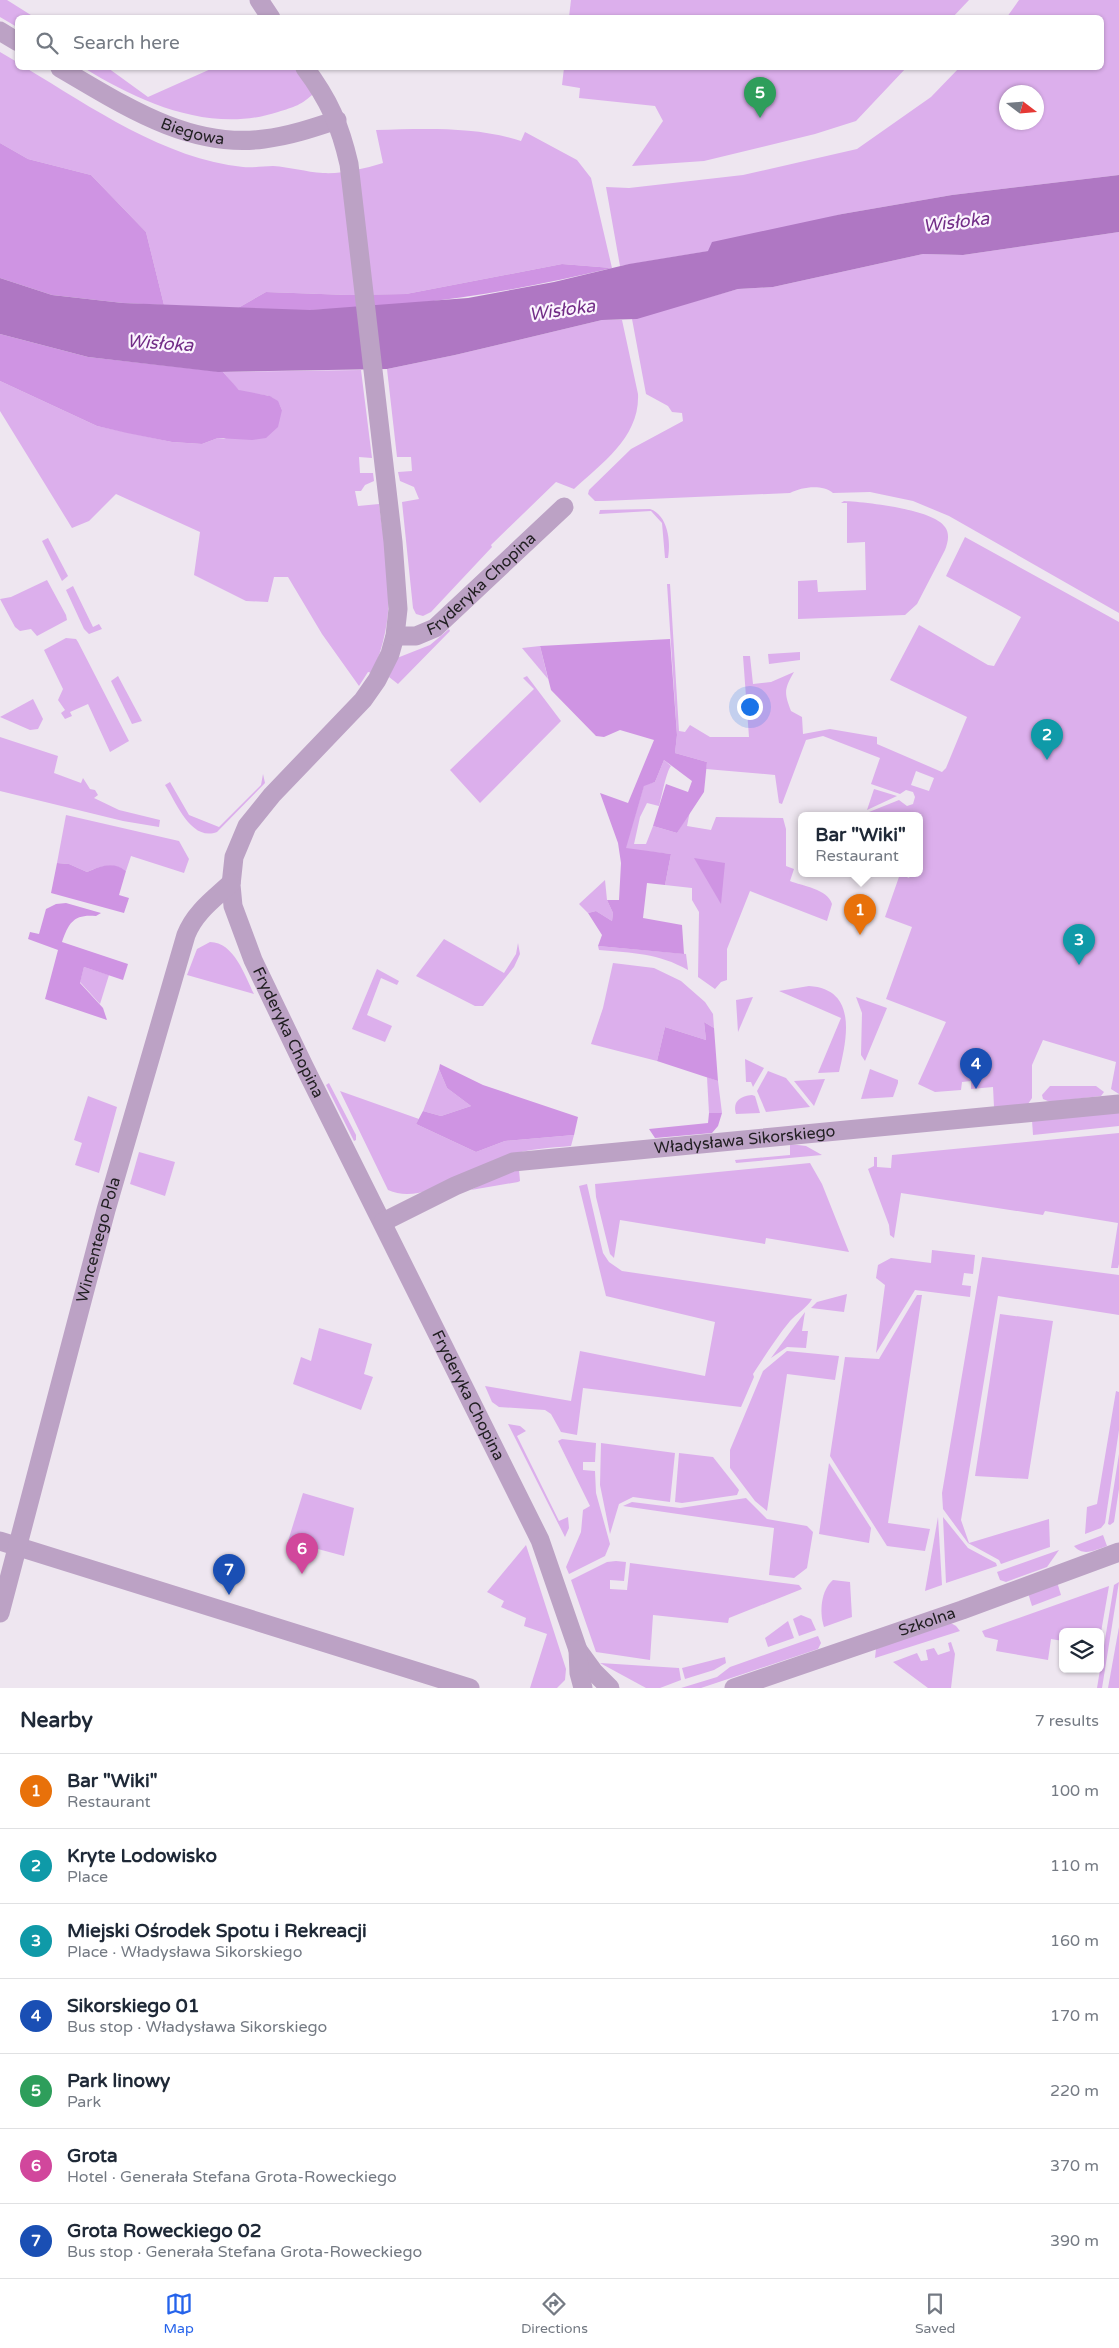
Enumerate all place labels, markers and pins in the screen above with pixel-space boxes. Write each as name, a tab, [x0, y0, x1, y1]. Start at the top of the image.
pin: 5	[744, 77, 776, 118]
pin: 2	[1031, 719, 1063, 760]
pin: 1	[844, 894, 876, 935]
pin: 3	[1063, 924, 1095, 965]
pin: 4	[960, 1048, 992, 1089]
pin: 6	[286, 1533, 318, 1574]
pin: 7	[213, 1554, 245, 1595]

